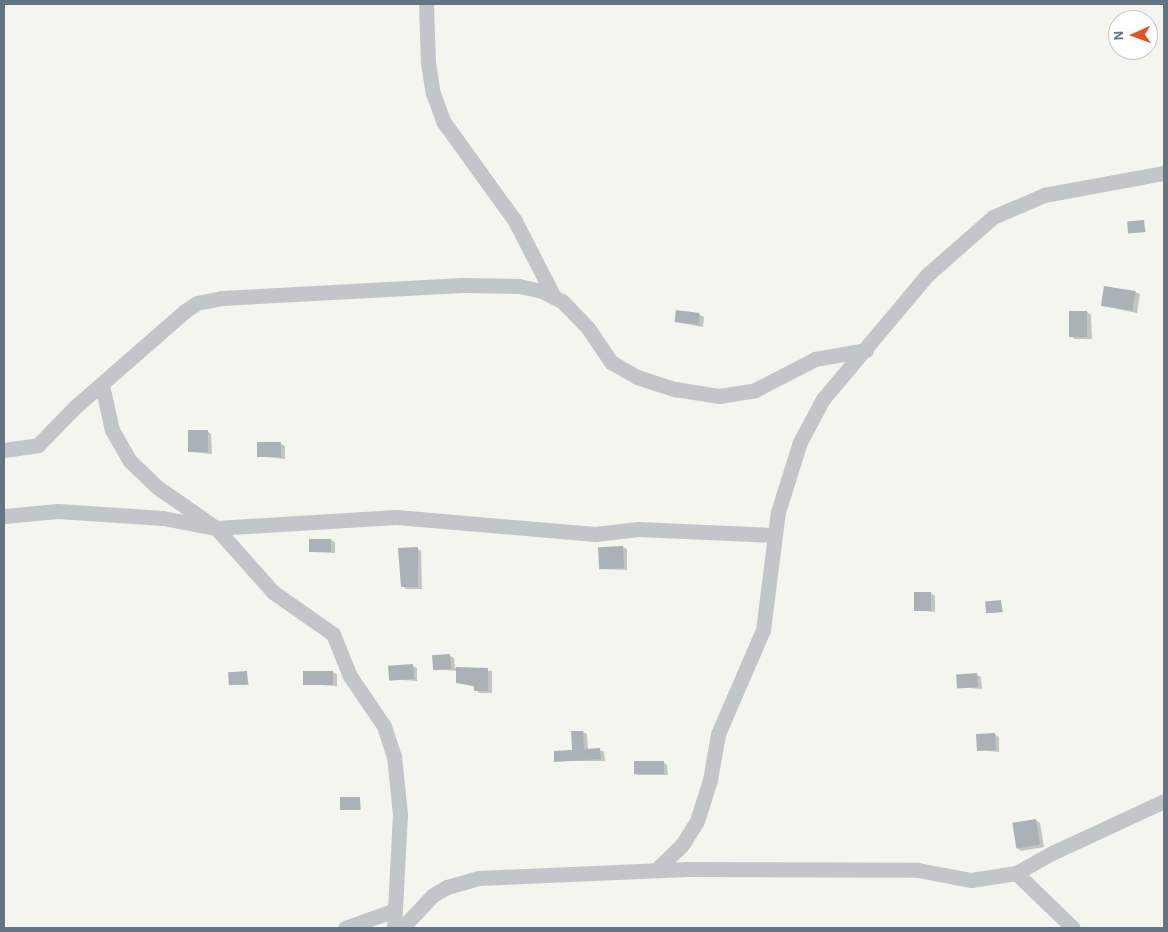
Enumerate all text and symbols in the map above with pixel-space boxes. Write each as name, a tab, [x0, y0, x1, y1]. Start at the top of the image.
north arrow	[1108, 10, 1158, 60]
text: N	[1112, 30, 1126, 41]

